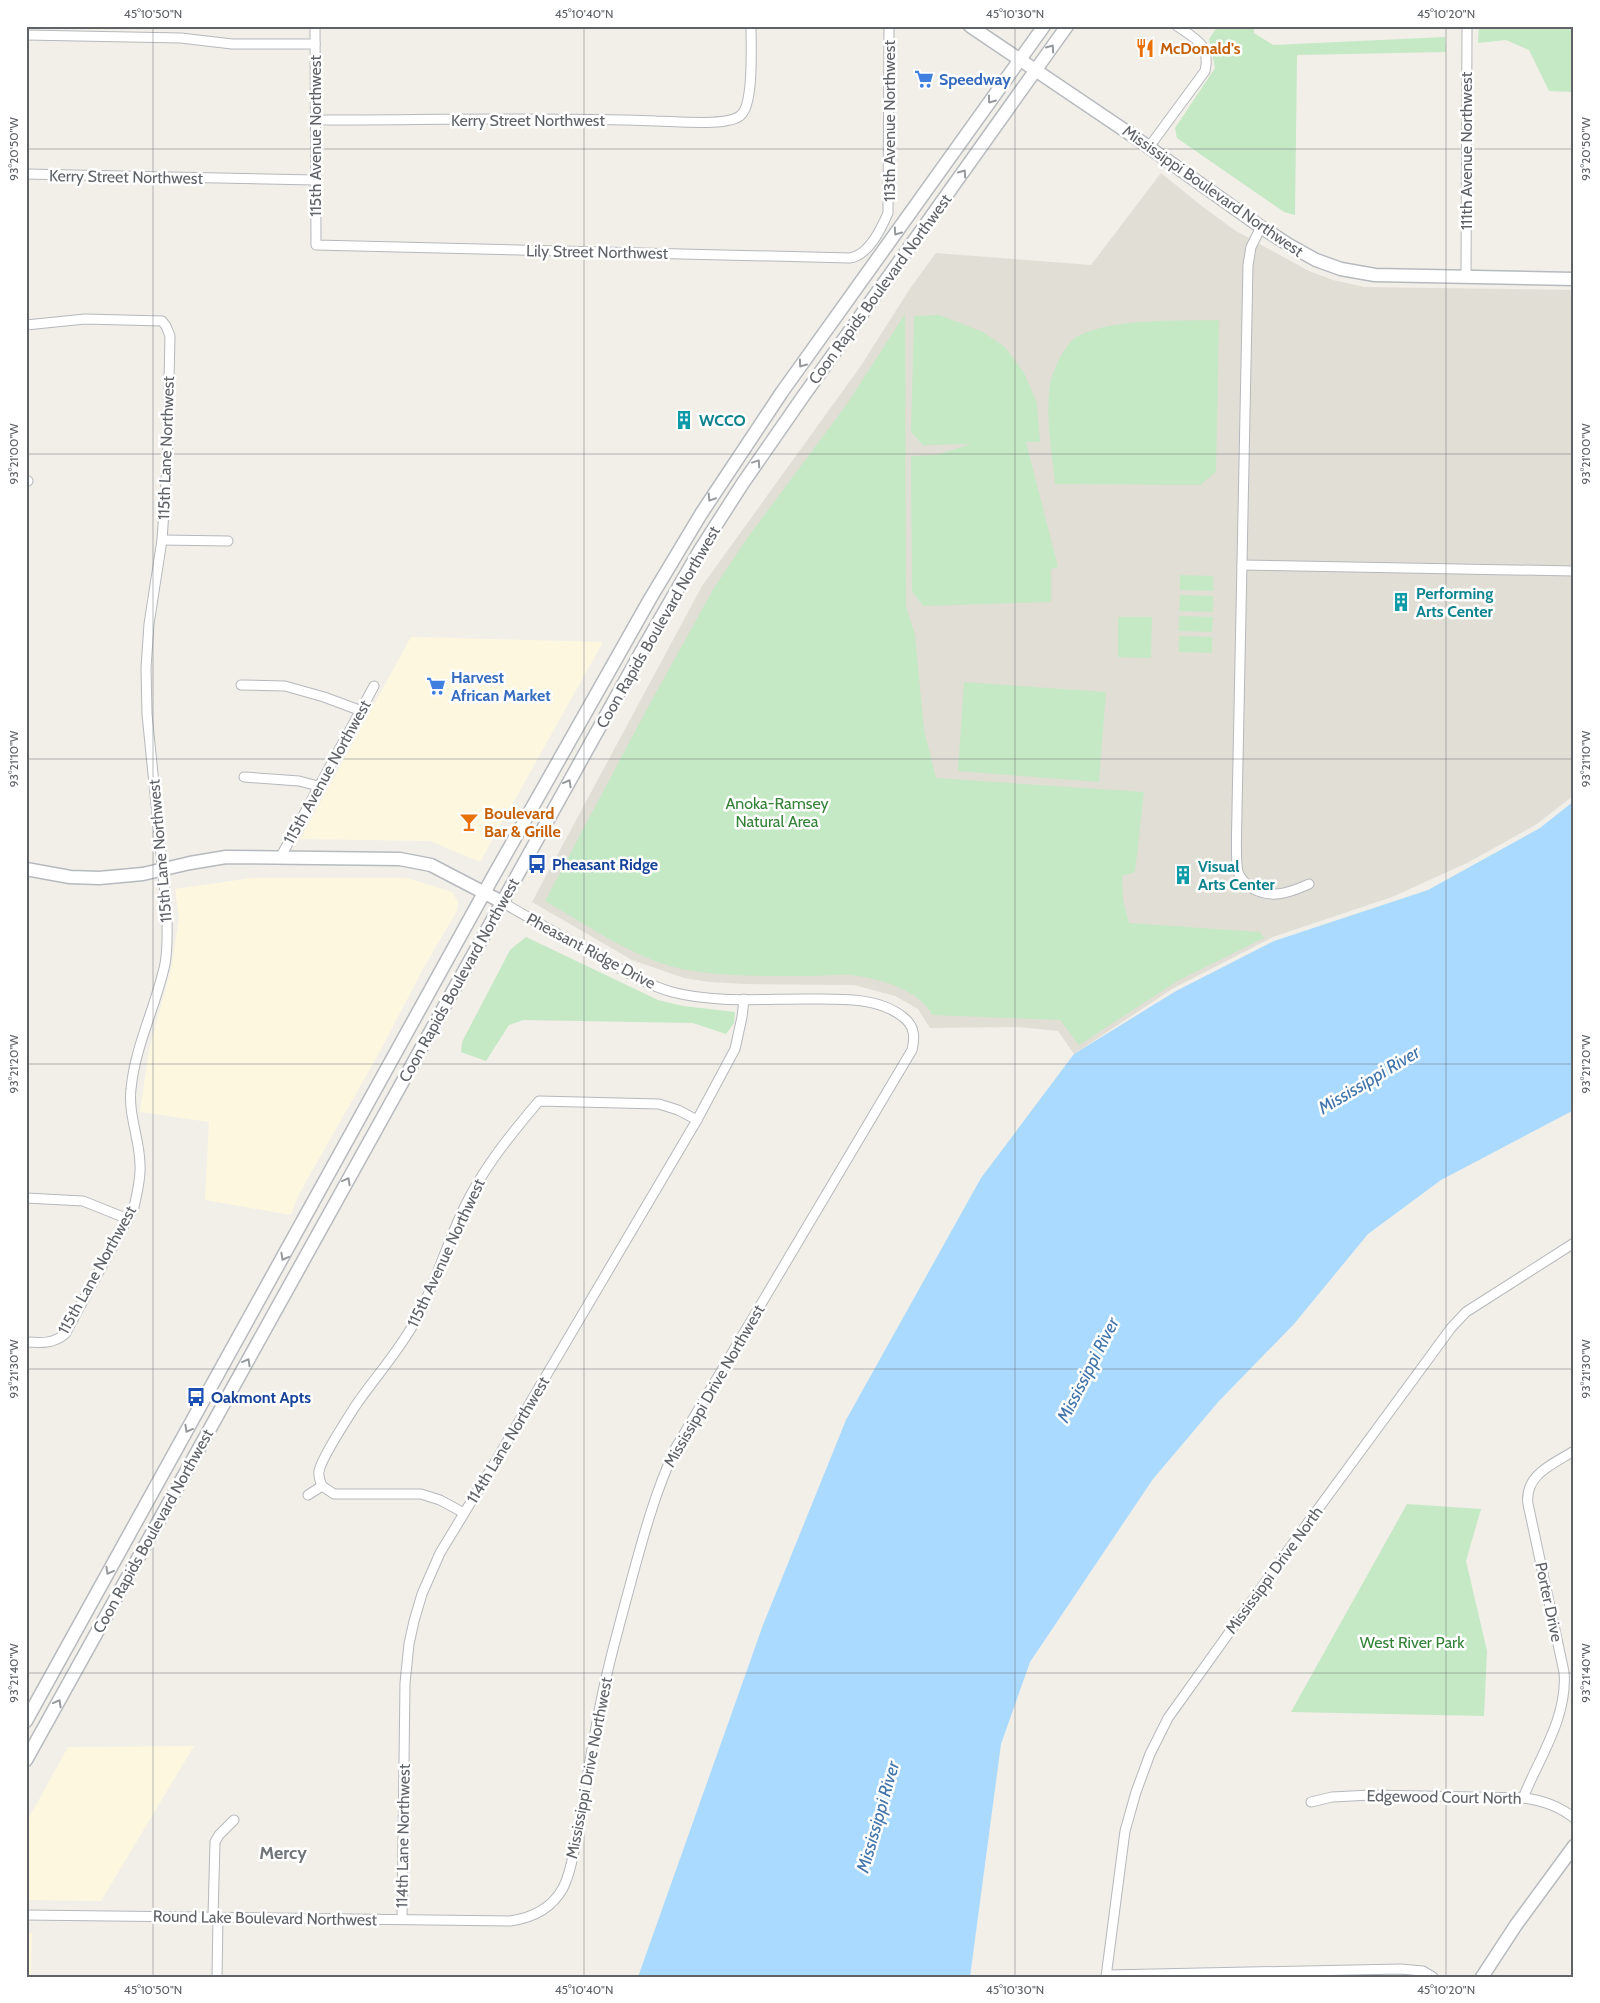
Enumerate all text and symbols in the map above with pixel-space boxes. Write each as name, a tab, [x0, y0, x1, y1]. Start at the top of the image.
text: 45°10'50"N	[124, 6, 182, 21]
text: 45°10'40"N	[555, 6, 613, 21]
text: 45°10'30"N	[986, 6, 1044, 21]
text: 45°10'20"N	[1417, 6, 1475, 21]
restaurant icon: McDonald's	[1134, 37, 1156, 59]
place label: McDonald's	[1160, 39, 1241, 58]
street label: 113th Avenue Northwest	[880, 40, 899, 202]
one-way arrow	[1045, 44, 1054, 54]
street label: 115th Avenue Northwest	[306, 55, 325, 217]
supermarket icon: Speedway	[913, 68, 935, 90]
place label: Speedway	[939, 70, 1011, 89]
street label: 111th Avenue Northwest	[1457, 71, 1476, 230]
one-way arrow	[989, 94, 997, 103]
street label: Kerry Street Northwest	[451, 111, 605, 130]
text: 93°20'50"W	[6, 117, 21, 181]
text: 93°20'50"W	[1578, 117, 1593, 181]
street label: Mississippi Boulevard Northwest	[1119, 121, 1308, 261]
street label: Kerry Street Northwest	[49, 166, 204, 188]
one-way arrow	[957, 169, 966, 179]
street label: Coon Rapids Boulevard Northwest	[805, 190, 956, 388]
one-way arrow	[894, 226, 903, 236]
street label: Lily Street Northwest	[526, 241, 669, 263]
one-way arrow	[799, 358, 808, 368]
street label: 115th Lane Northwest	[154, 375, 178, 520]
building icon: WCCO	[673, 409, 695, 431]
place label: WCCO	[699, 411, 746, 430]
text: 93°21'00"W	[6, 423, 21, 485]
text: 93°21'00"W	[1578, 423, 1593, 485]
one-way arrow	[751, 459, 760, 468]
one-way arrow	[708, 493, 717, 502]
street label: Coon Rapids Boulevard Northwest	[592, 522, 724, 731]
place label: Performing Arts Center	[1416, 584, 1493, 621]
building icon: Performing Arts Center	[1390, 591, 1412, 613]
place label: Harvest African Market	[451, 668, 551, 705]
supermarket icon: Harvest African Market	[425, 675, 447, 697]
street label: 115th Avenue Northwest	[280, 696, 375, 847]
text: 93°21'10"W	[6, 730, 21, 787]
text: 93°21'10"W	[1578, 730, 1593, 787]
street label: 115th Lane Northwest	[144, 778, 176, 923]
one-way arrow	[562, 780, 572, 789]
park label: Anoka-Ramsey Natural Area	[725, 794, 829, 831]
place label: Boulevard Bar & Grille	[484, 804, 561, 841]
bar icon: Boulevard Bar & Grille	[458, 811, 480, 833]
bus stop icon: Pheasant Ridge	[526, 853, 548, 875]
place label: Pheasant Ridge	[552, 855, 658, 874]
place label: Visual Arts Center	[1198, 857, 1275, 894]
building icon: Visual Arts Center	[1172, 864, 1194, 886]
street label: Coon Rapids Boulevard Northwest	[395, 874, 523, 1085]
street label: Pheasant Ridge Drive	[523, 909, 659, 993]
text: 93°21'20"W	[6, 1034, 21, 1093]
text: 93°21'20"W	[1578, 1034, 1593, 1093]
water label: Mississippi River	[1313, 1040, 1425, 1119]
street label: 115th Avenue Northwest	[403, 1175, 489, 1330]
one-way arrow	[341, 1177, 351, 1186]
street label: 115th Lane Northwest	[54, 1202, 140, 1337]
one-way arrow	[280, 1251, 290, 1260]
street label: Mississippi Drive Northwest	[660, 1301, 769, 1471]
water label: Mississippi River	[1052, 1313, 1125, 1427]
text: 93°21'30"W	[6, 1339, 21, 1399]
text: 93°21'30"W	[1578, 1339, 1593, 1399]
one-way arrow	[241, 1358, 251, 1367]
street label: 114th Lane Northwest	[463, 1373, 554, 1507]
bus stop icon: Oakmont Apts	[185, 1386, 207, 1408]
place label: Oakmont Apts	[211, 1388, 311, 1407]
one-way arrow	[185, 1424, 195, 1433]
street label: Coon Rapids Boulevard Northwest	[89, 1425, 217, 1636]
street label: Mississippi Drive North	[1221, 1503, 1327, 1637]
street label: Porter Drive	[1531, 1560, 1567, 1644]
one-way arrow	[105, 1566, 115, 1575]
park label: West River Park	[1360, 1633, 1465, 1652]
text: 93°21'40"W	[6, 1643, 21, 1703]
text: 93°21'40"W	[1578, 1643, 1593, 1703]
street label: Mississippi Drive Northwest	[562, 1675, 616, 1860]
one-way arrow	[51, 1699, 61, 1708]
water label: Mississippi River	[851, 1757, 905, 1876]
street label: 114th Lane Northwest	[392, 1763, 414, 1908]
street label: Edgewood Court North	[1366, 1786, 1522, 1808]
district label: Mercy	[259, 1842, 307, 1864]
street label: Round Lake Boulevard Northwest	[153, 1907, 378, 1929]
text: 45°10'50"N	[124, 1982, 182, 1997]
text: 45°10'40"N	[555, 1982, 613, 1997]
text: 45°10'30"N	[986, 1982, 1044, 1997]
text: 45°10'20"N	[1417, 1982, 1475, 1997]

